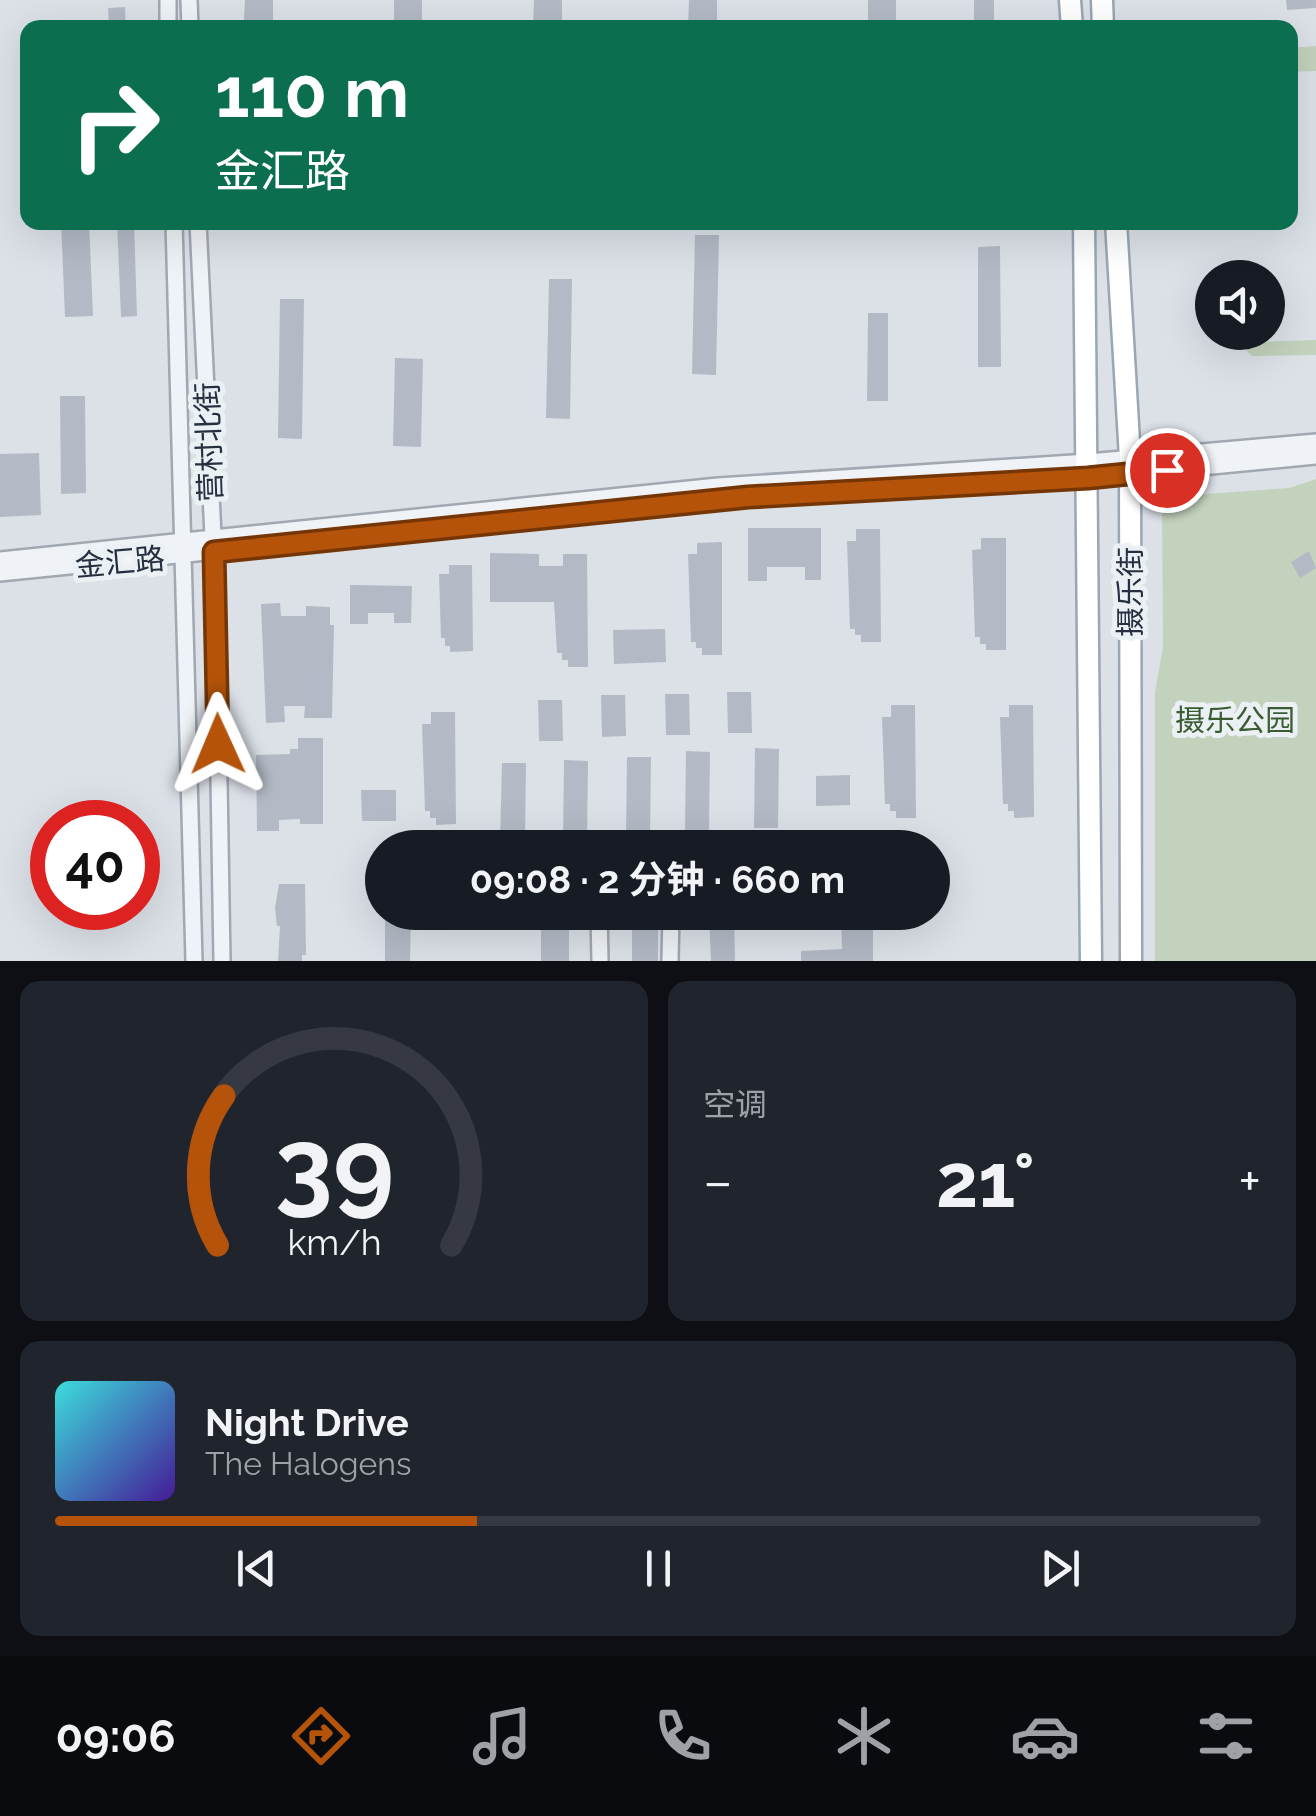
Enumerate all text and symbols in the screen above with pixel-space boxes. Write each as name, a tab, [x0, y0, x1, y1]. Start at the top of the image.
text: 110 m	[215, 51, 409, 133]
icon: right	[50, 60, 180, 190]
text: 金汇路	[215, 145, 350, 198]
map controls	[1195, 260, 1285, 350]
button: sound	[1195, 260, 1285, 350]
street label: 营村北街	[189, 381, 229, 503]
pin	[1125, 428, 1210, 513]
icon: arrive	[1140, 443, 1195, 498]
street label: 金汇路	[74, 541, 166, 583]
street label: 摄乐街	[1113, 547, 1148, 637]
position arrow	[166, 692, 270, 796]
park label: 摄乐公园	[1175, 703, 1295, 738]
speed limit sign: 40	[30, 800, 160, 930]
text: 09:08 · 2 分钟 · 660 m	[470, 857, 845, 902]
text: 空调	[703, 1086, 767, 1123]
text: 39	[274, 1105, 394, 1227]
text: 21°	[936, 1136, 1035, 1225]
text: −	[703, 1149, 733, 1214]
text: +	[1238, 1149, 1261, 1214]
text: km/h	[287, 1221, 381, 1263]
text: Night Drive	[205, 1400, 409, 1445]
text: The Halogens	[205, 1445, 411, 1482]
icon: previous	[229, 1541, 284, 1596]
icon: pause	[631, 1541, 686, 1596]
icon: next	[1033, 1541, 1088, 1596]
icon: directions	[286, 1701, 356, 1771]
icon: music	[467, 1701, 537, 1771]
icon: phone	[648, 1701, 718, 1771]
icon: climate	[829, 1701, 899, 1771]
icon: car	[1010, 1701, 1080, 1771]
icon: filters	[1191, 1701, 1261, 1771]
text: 09:06	[55, 1710, 176, 1763]

